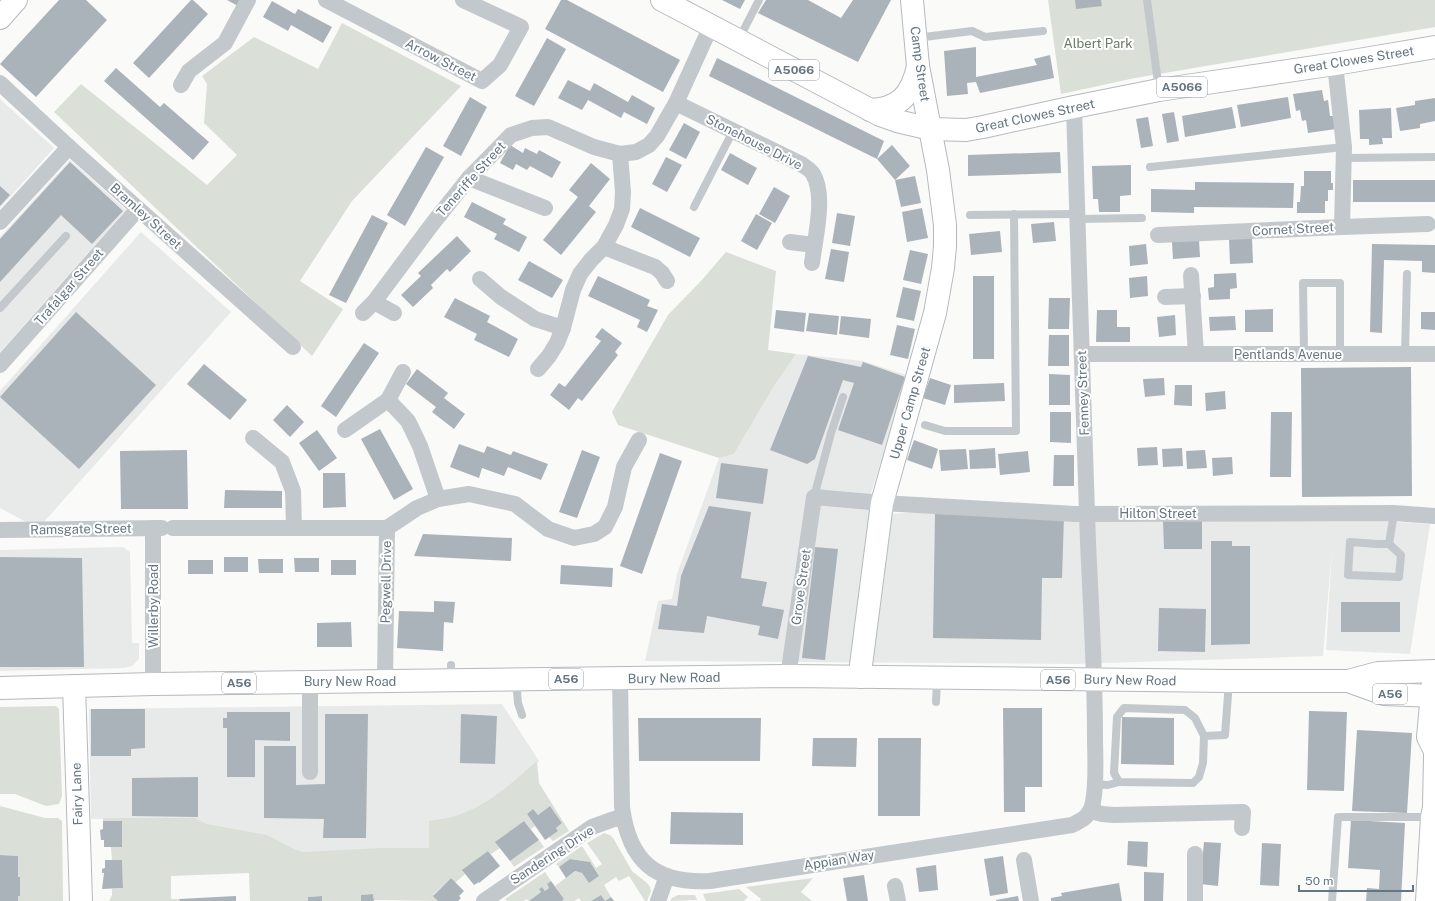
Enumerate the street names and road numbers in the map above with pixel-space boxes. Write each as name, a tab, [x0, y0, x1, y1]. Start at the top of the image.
street label: Camp Street	[907, 25, 933, 103]
street label: Arrow Street	[403, 36, 479, 84]
street label: Great Clowes Street	[1293, 43, 1415, 77]
road number: A5066	[769, 60, 819, 80]
road number: A5066	[1157, 77, 1207, 97]
street label: Great Clowes Street	[974, 96, 1096, 136]
street label: Stonehouse Drive	[703, 111, 805, 173]
street label: Teneriffe Street	[433, 138, 509, 220]
street label: Bramley Street	[107, 180, 185, 252]
street label: Cornet Street	[1252, 219, 1334, 239]
street label: Trafalgar Street	[32, 246, 106, 328]
street label: Upper Camp Street	[887, 345, 933, 461]
street label: Pentlands Avenue	[1234, 347, 1342, 362]
street label: Fenney Street	[1074, 350, 1092, 436]
street label: Hilton Street	[1119, 506, 1197, 521]
street label: Ramsgate Street	[30, 521, 132, 537]
street label: Pegwell Drive	[378, 540, 394, 624]
street label: Grove Street	[788, 548, 814, 626]
street label: Willerby Road	[146, 564, 161, 648]
road number: A56	[549, 669, 583, 689]
street label: Bury New Road	[628, 670, 720, 686]
road number: A56	[1041, 670, 1075, 690]
street label: Bury New Road	[1084, 672, 1176, 688]
road number: A56	[222, 673, 256, 693]
street label: Bury New Road	[304, 674, 396, 689]
road number: A56	[1373, 684, 1407, 704]
street label: Fairy Lane	[68, 762, 86, 826]
street label: Sandering Drive	[507, 822, 597, 888]
street label: Appian Way	[803, 847, 875, 873]

